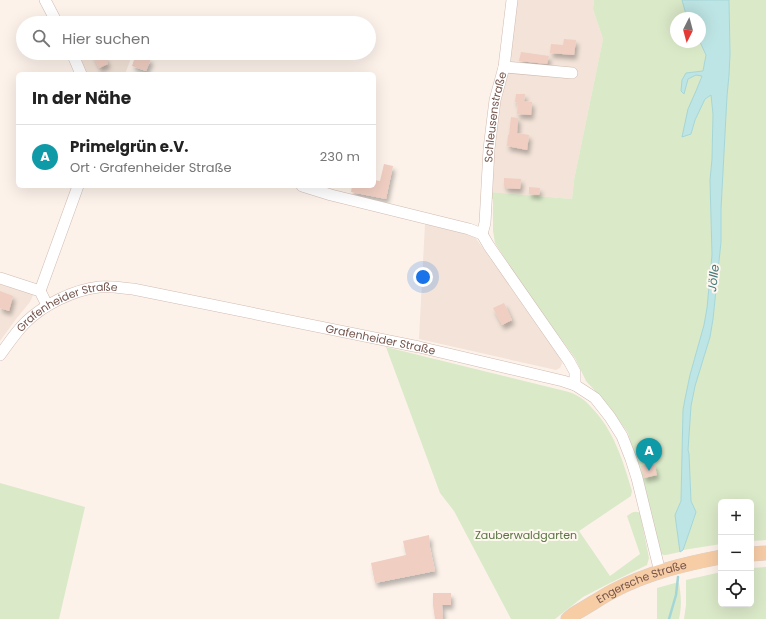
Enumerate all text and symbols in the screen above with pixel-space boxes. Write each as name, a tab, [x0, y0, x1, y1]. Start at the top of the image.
north arrow	[670, 12, 706, 48]
search box	[16, 16, 376, 60]
icon: search	[30, 27, 52, 49]
text: Hier suchen	[62, 28, 150, 49]
street label: Schleusenstraße	[480, 70, 510, 163]
text: In der Nähe	[32, 86, 131, 110]
text: Primelgrün e.V.	[70, 136, 188, 157]
text: A	[40, 147, 50, 166]
text: 230 m	[320, 147, 360, 166]
text: Ort · Grafenheider Straße	[70, 158, 232, 177]
water label: Jölle	[703, 263, 723, 293]
your location	[413, 267, 433, 287]
street label: Grafenheider Straße	[13, 279, 118, 335]
street label: Grafenheider Straße	[324, 320, 437, 359]
pin: A	[636, 438, 662, 471]
map controls	[718, 499, 754, 607]
button: +	[718, 499, 754, 535]
park label: Zauberwaldgarten	[475, 527, 577, 543]
button: −	[718, 535, 754, 571]
street label: Engersche Straße	[593, 557, 688, 607]
button: locate	[718, 571, 754, 607]

